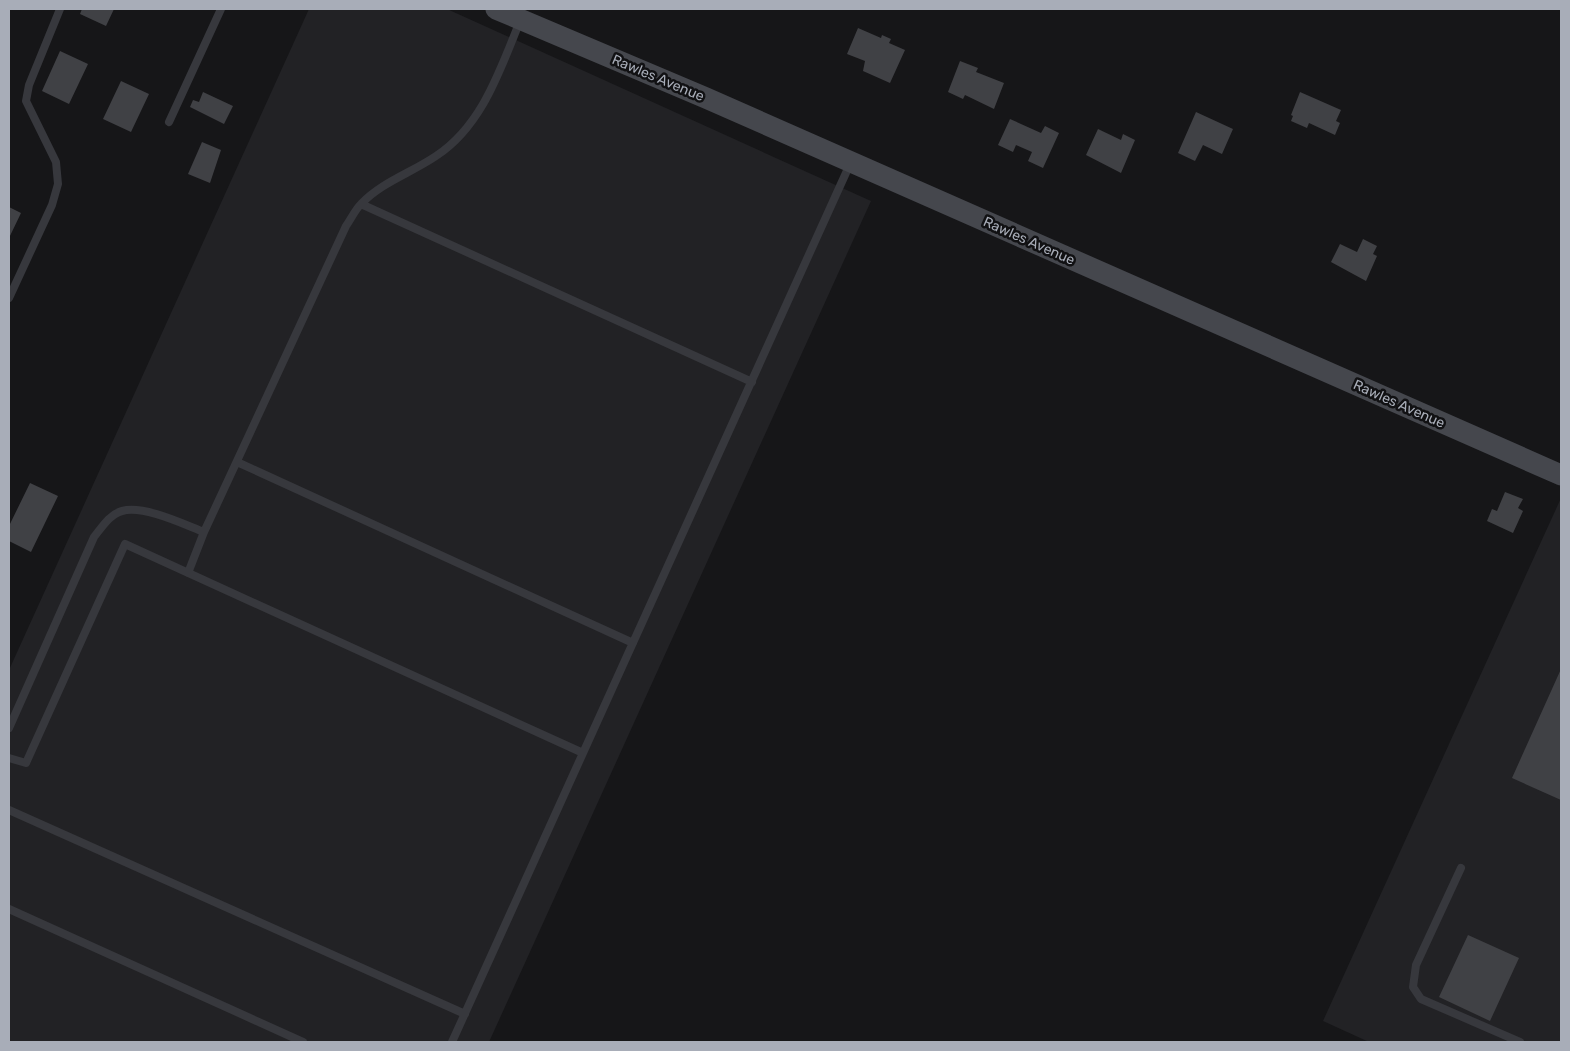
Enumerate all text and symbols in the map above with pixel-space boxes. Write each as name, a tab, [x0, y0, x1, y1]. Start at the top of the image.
street label: Rawles Avenue	[609, 51, 707, 105]
street label: Rawles Avenue	[981, 213, 1078, 269]
street label: Rawles Avenue	[1351, 376, 1448, 432]

